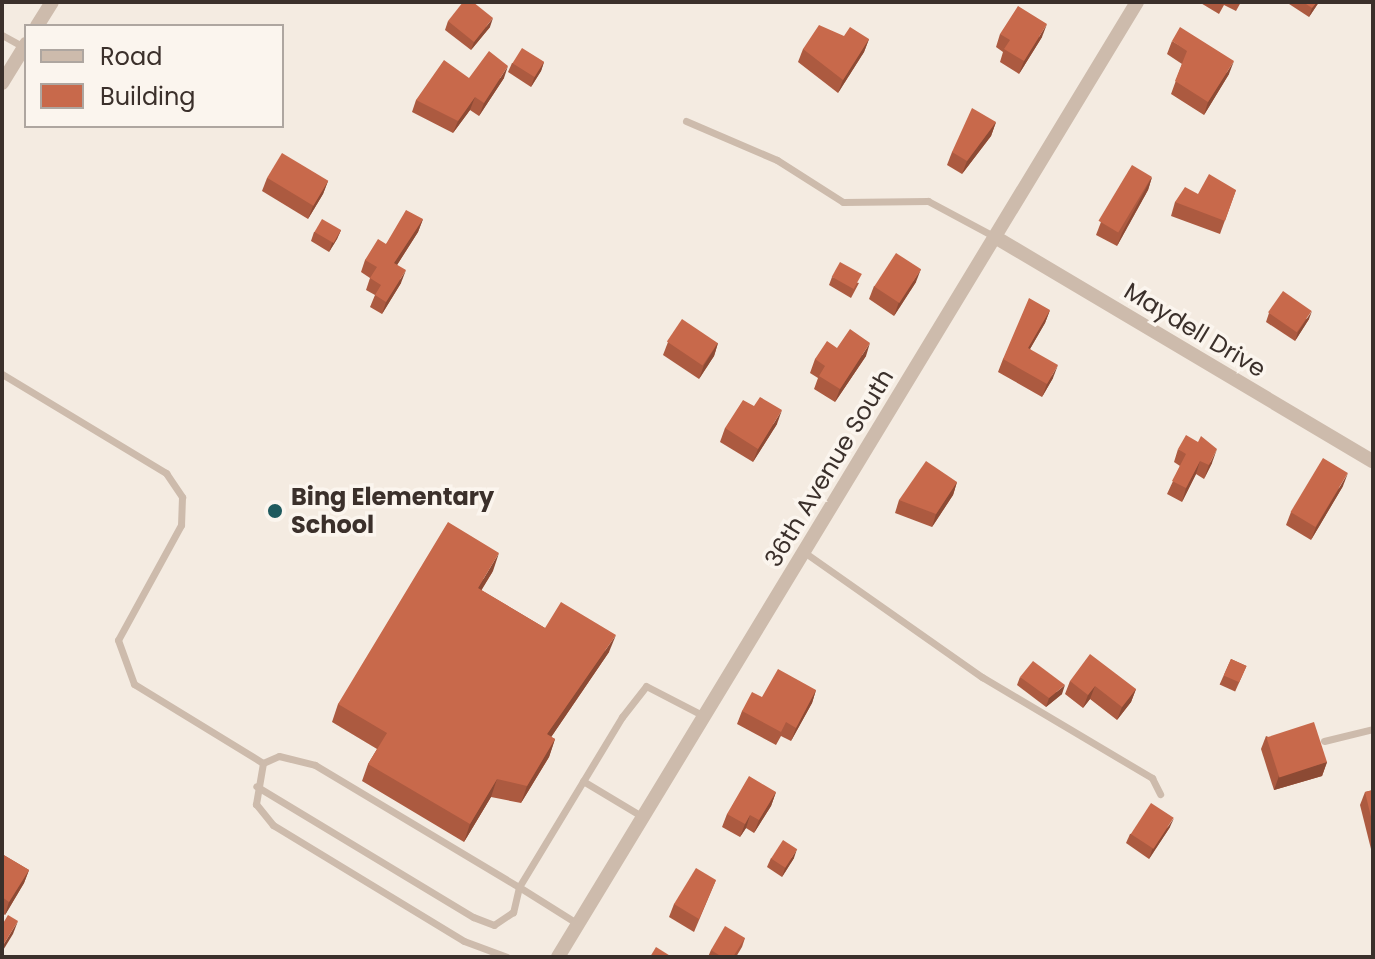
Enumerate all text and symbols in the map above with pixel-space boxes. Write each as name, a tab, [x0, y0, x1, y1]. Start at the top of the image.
legend	[24, 24, 284, 128]
text: Road	[100, 40, 162, 73]
text: Building	[100, 80, 196, 113]
street label: Maydell Drive	[1119, 276, 1271, 384]
street label: 36th Avenue South	[759, 364, 899, 572]
place label: Bing Elementary School	[291, 483, 494, 539]
marker: Bing Elementary School	[266, 502, 284, 520]

